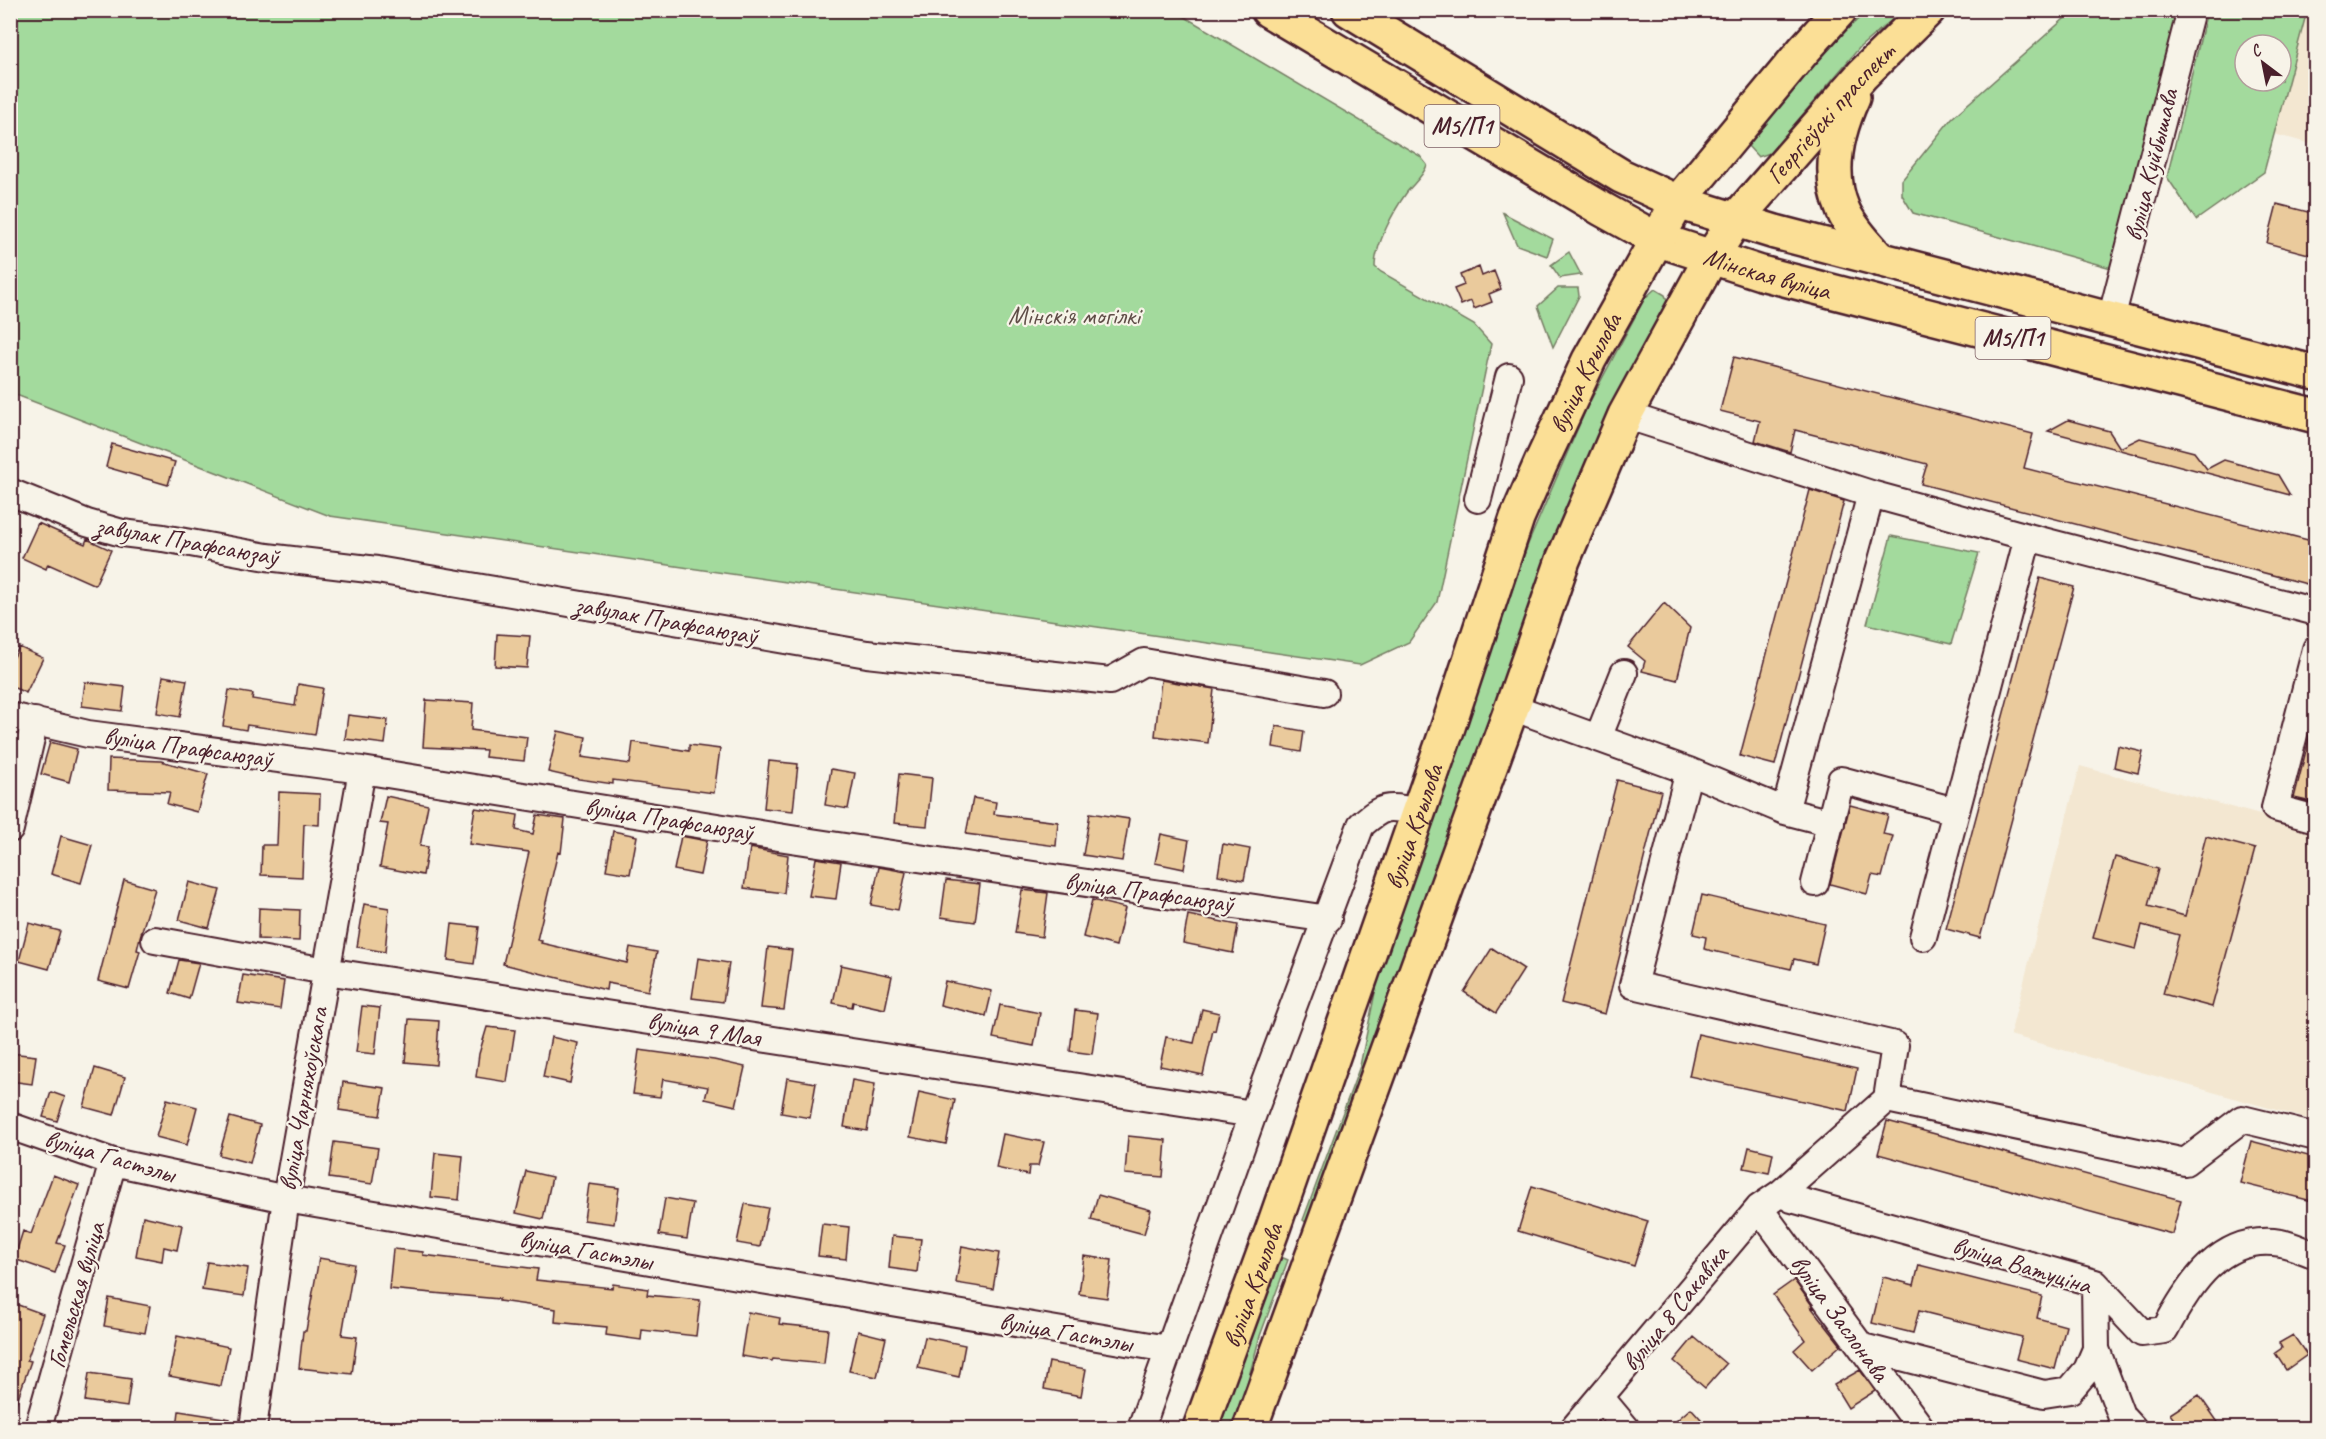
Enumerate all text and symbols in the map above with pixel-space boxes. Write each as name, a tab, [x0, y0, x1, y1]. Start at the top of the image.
north arrow	[2233, 33, 2293, 93]
street label: Георгіеўскі праспект	[1758, 34, 1904, 190]
text: С	[2247, 39, 2266, 62]
street label: вуліца Куйбышава	[2116, 84, 2186, 245]
road number: М5/П1	[1424, 105, 1500, 147]
street label: Мінская вуліца	[1700, 239, 1836, 307]
park label: Мінскія могілкі	[1008, 299, 1143, 332]
street label: вуліца Крылова	[1541, 305, 1630, 438]
road number: М5/П1	[1976, 317, 2050, 359]
street label: завулак Прафсаюзаў	[90, 508, 283, 575]
street label: завулак Прафсаюзаў	[569, 587, 762, 654]
street label: вуліца Прафсаюзаў	[102, 719, 277, 775]
street label: вуліца Крылова	[1376, 758, 1451, 894]
street label: вуліца Прафсаюзаў	[583, 789, 758, 849]
street label: вуліца Прафсаюзаў	[1063, 864, 1238, 920]
street label: вуліца Чарняхоўскага	[271, 1003, 336, 1193]
street label: вуліца 9 Мая	[645, 1004, 765, 1054]
street label: вуліца Гастэлы	[41, 1122, 181, 1191]
street label: Гомельская вуліца	[39, 1217, 113, 1372]
street label: вуліца Крылова	[1214, 1217, 1291, 1352]
street label: вуліца Гастэлы	[517, 1222, 657, 1278]
street label: вуліца Ватуціна	[1949, 1228, 2097, 1302]
street label: вуліца 8 Сакавіка	[1614, 1237, 1737, 1378]
street label: вуліца Заслонава	[1783, 1248, 1898, 1389]
street label: вуліца Гастэлы	[997, 1304, 1137, 1360]

